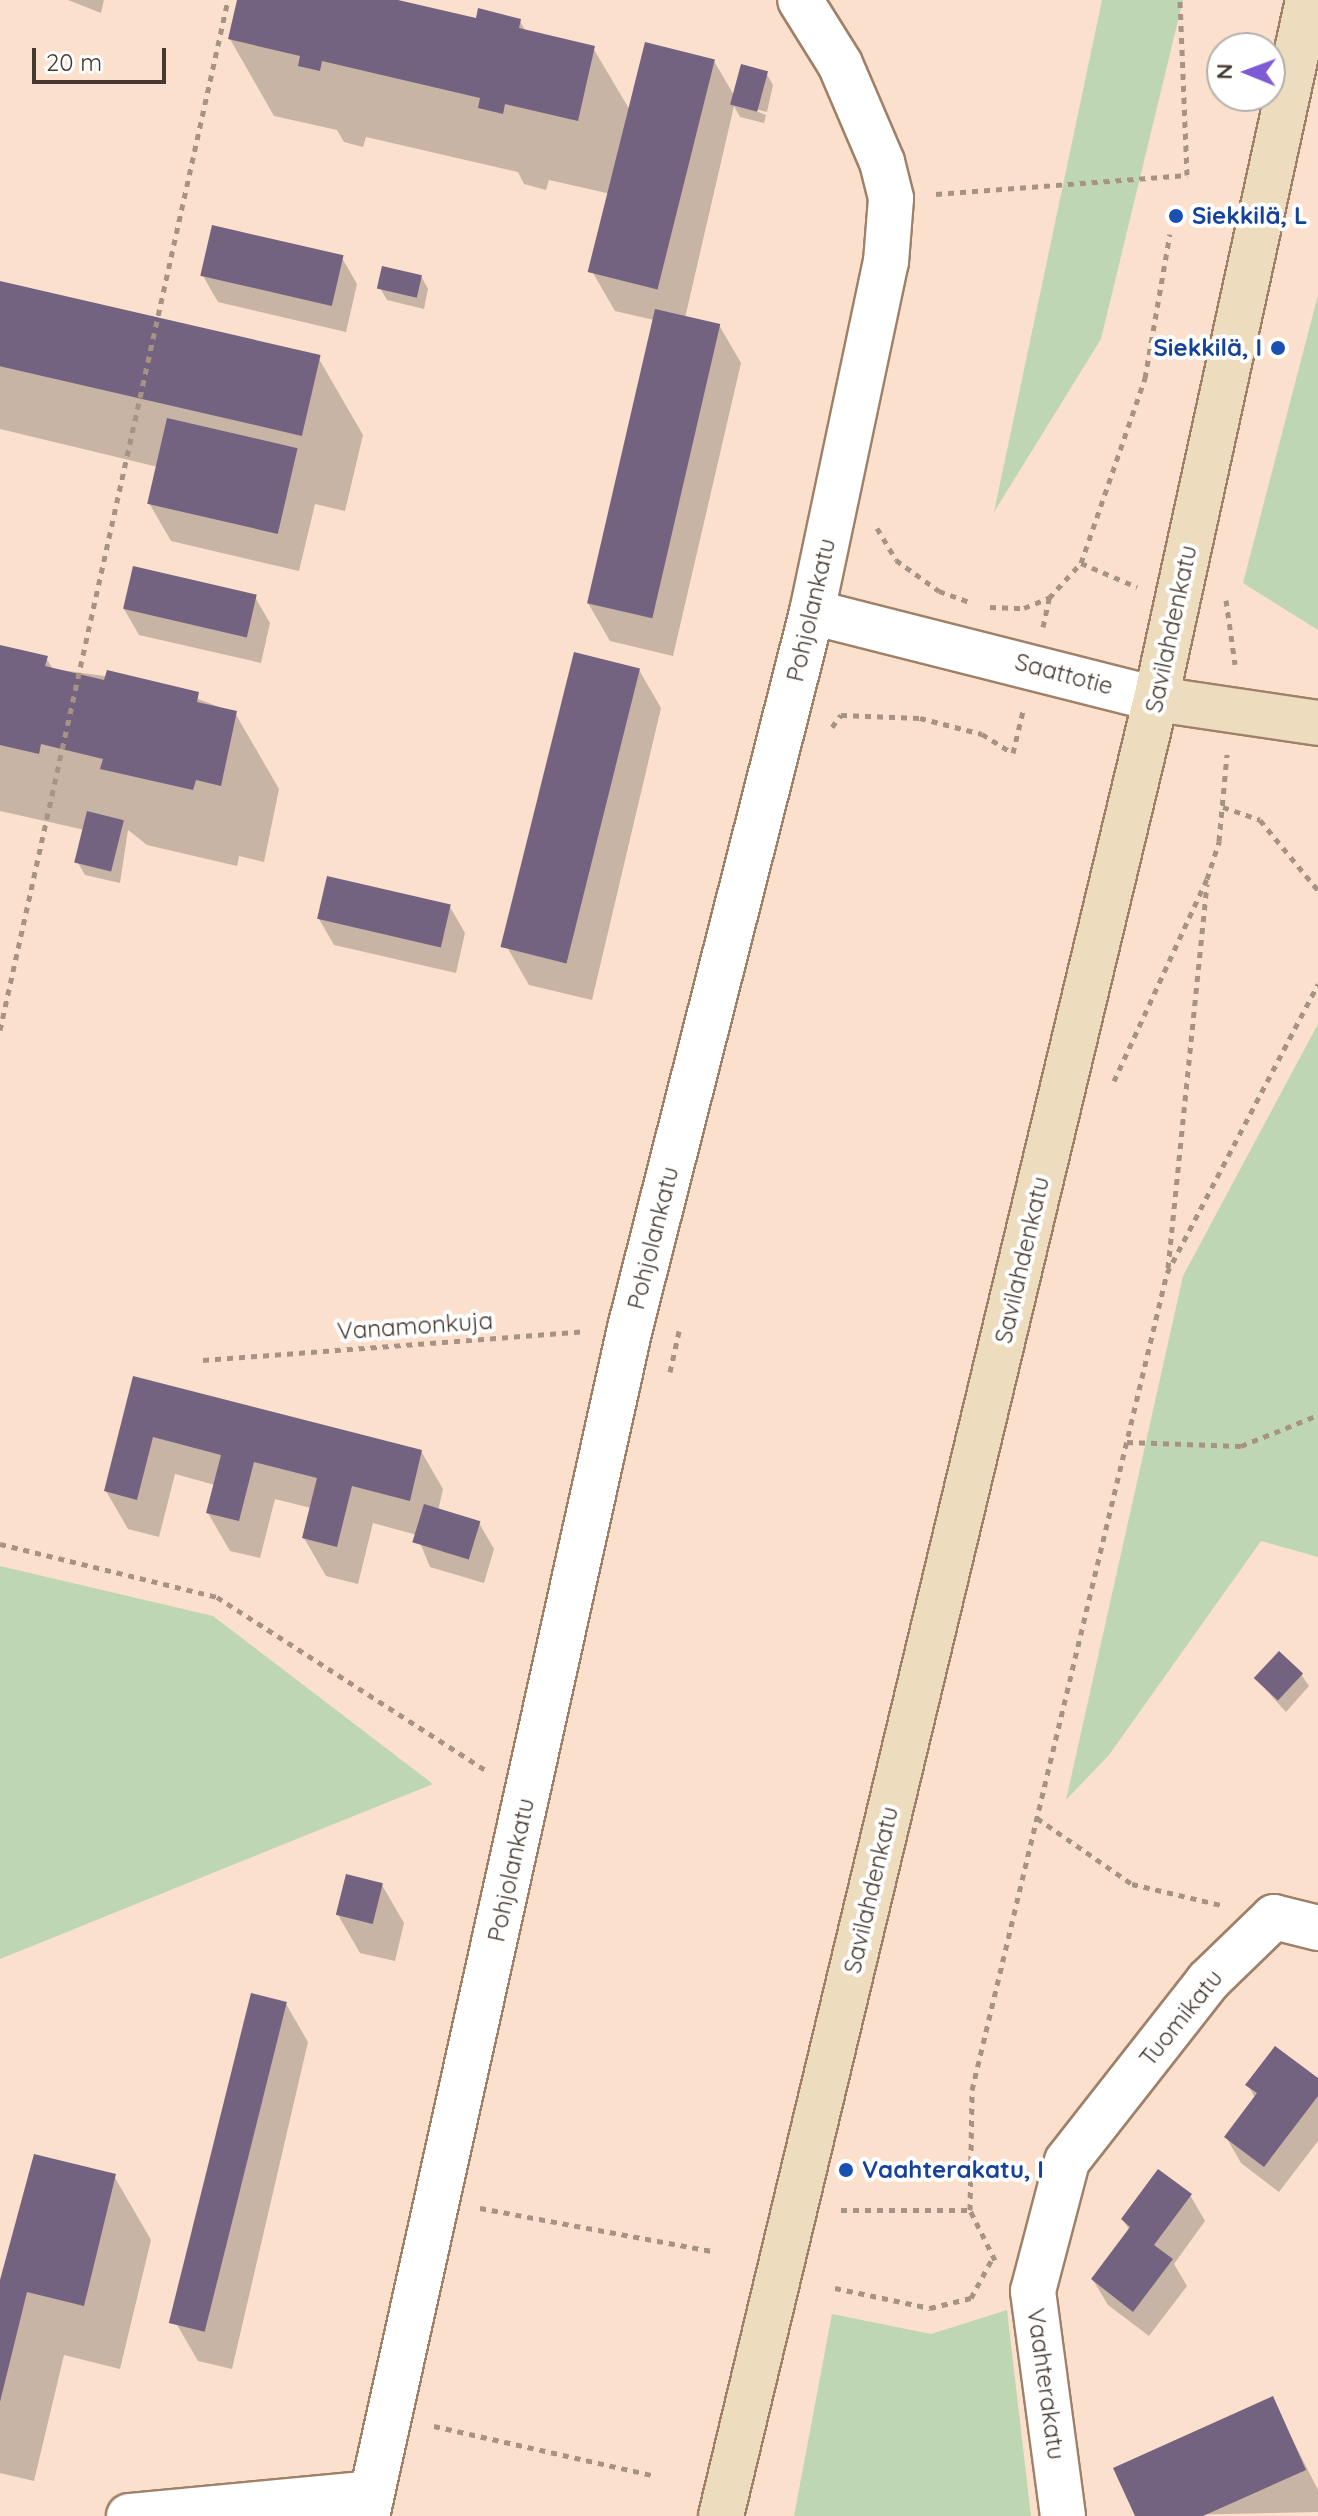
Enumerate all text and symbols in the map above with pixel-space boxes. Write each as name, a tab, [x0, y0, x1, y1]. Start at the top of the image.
scale bar	[36, 32, 170, 82]
north arrow	[1206, 32, 1286, 112]
text: 20 m	[46, 47, 102, 77]
text: N	[1210, 63, 1238, 80]
place label: Siekkilä, L	[1192, 202, 1307, 230]
marker: Siekkilä, L	[1167, 207, 1185, 225]
place label: Siekkilä, I	[1154, 334, 1262, 362]
marker: Siekkilä, I	[1269, 339, 1287, 357]
street label: Pohjolankatu	[781, 536, 841, 684]
street label: Savilahdenkatu	[1139, 543, 1203, 715]
street label: Saattotie	[1012, 647, 1116, 701]
street label: Pohjolankatu	[621, 1164, 685, 1312]
street label: Savilahdenkatu	[989, 1174, 1055, 1346]
street label: Vanamonkuja	[336, 1306, 494, 1346]
street label: Pohjolankatu	[482, 1796, 540, 1944]
street label: Savilahdenkatu	[838, 1804, 904, 1976]
street label: Tuomikatu	[1133, 1964, 1229, 2072]
place label: Vaahterakatu, I	[862, 2156, 1044, 2184]
marker: Vaahterakatu, I	[837, 2161, 855, 2179]
street label: Vaahterakatu	[1021, 2306, 1071, 2462]

